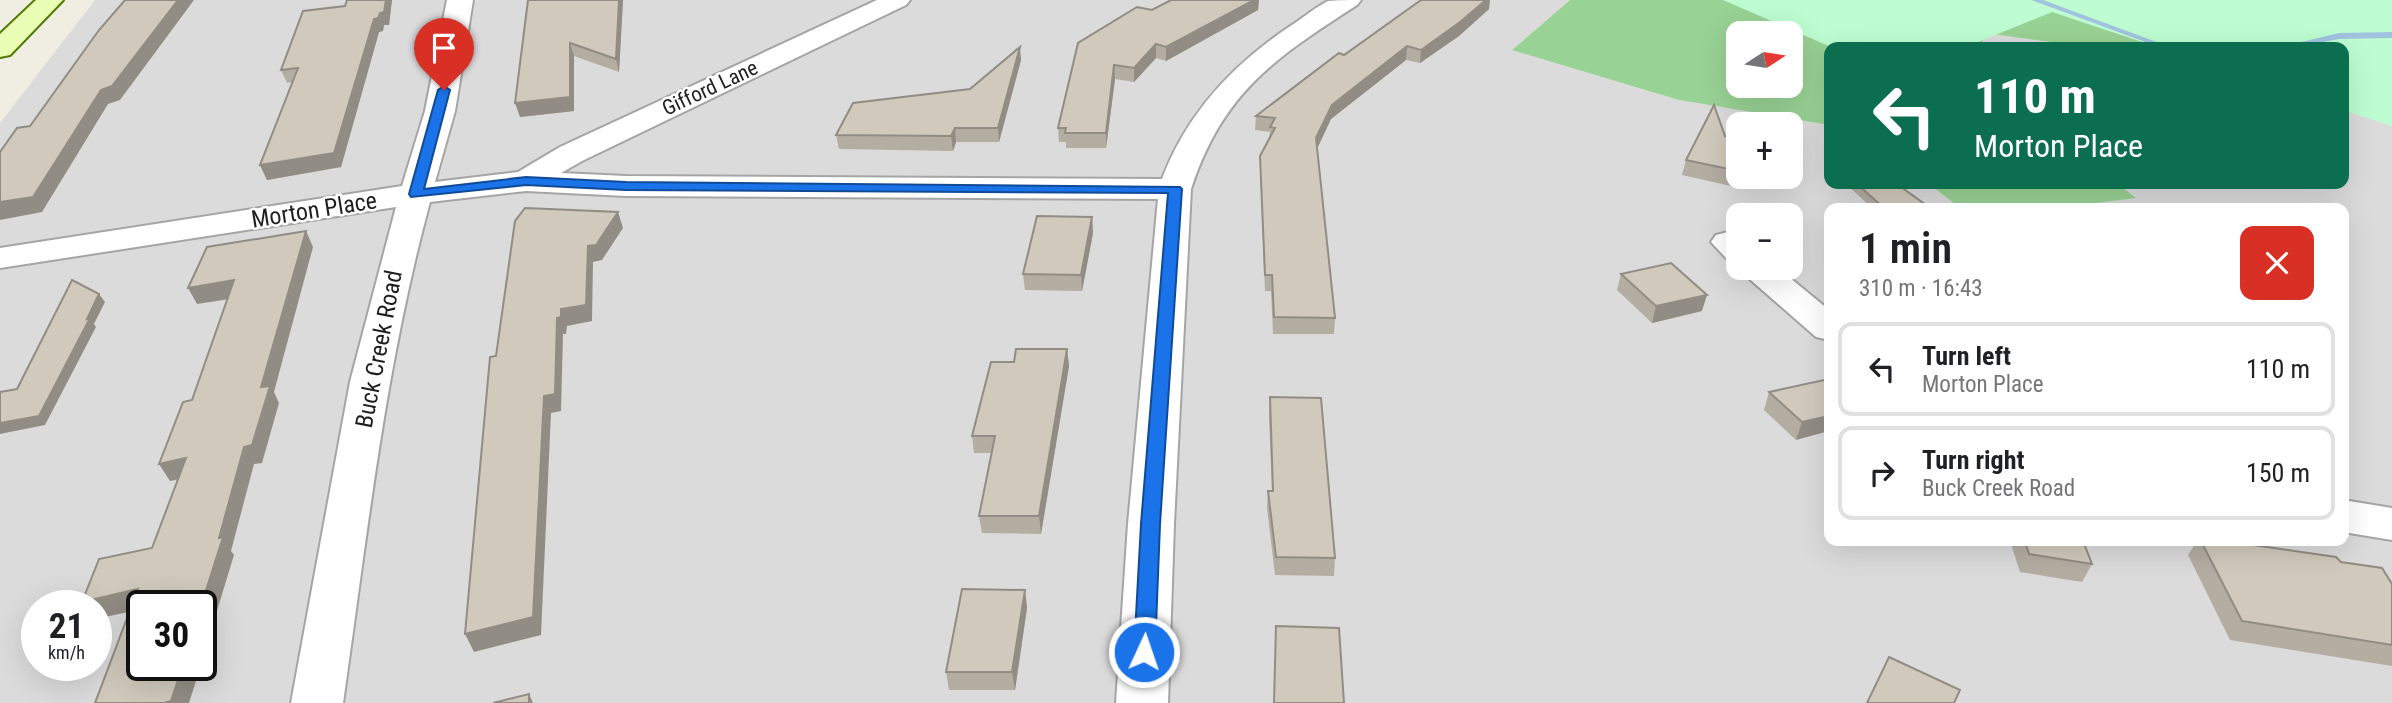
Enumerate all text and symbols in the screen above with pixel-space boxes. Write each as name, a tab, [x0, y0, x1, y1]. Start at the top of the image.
pin	[414, 18, 474, 90]
north arrow	[1726, 21, 1802, 98]
map controls	[1726, 21, 1803, 280]
icon: arrive	[425, 29, 463, 67]
street label: Gifford Lane	[658, 55, 762, 121]
text: 110 m	[1974, 68, 2096, 125]
icon: left	[1859, 70, 1950, 161]
button: +	[1726, 112, 1803, 189]
text: Morton Place	[1974, 127, 2143, 165]
street label: Morton Place	[249, 186, 379, 234]
button: −	[1726, 203, 1803, 280]
text: 1 min	[1859, 224, 1952, 273]
button: close	[2240, 226, 2314, 300]
street label: Buck Creek Road	[350, 268, 408, 430]
text: 310 m · 16:43	[1859, 275, 1983, 302]
text: Turn left	[1922, 341, 2011, 371]
icon: left	[1863, 350, 1901, 388]
text: 110 m	[2246, 354, 2310, 384]
text: Morton Place	[1922, 371, 2043, 398]
text: Turn right	[1922, 445, 2024, 475]
icon: right	[1863, 454, 1901, 492]
text: 150 m	[2246, 458, 2310, 488]
text: Buck Creek Road	[1922, 475, 2075, 502]
speed limit sign: 30	[126, 590, 217, 681]
text: 21	[49, 606, 84, 647]
position arrow	[1107, 615, 1181, 689]
text: km/h	[48, 642, 85, 663]

